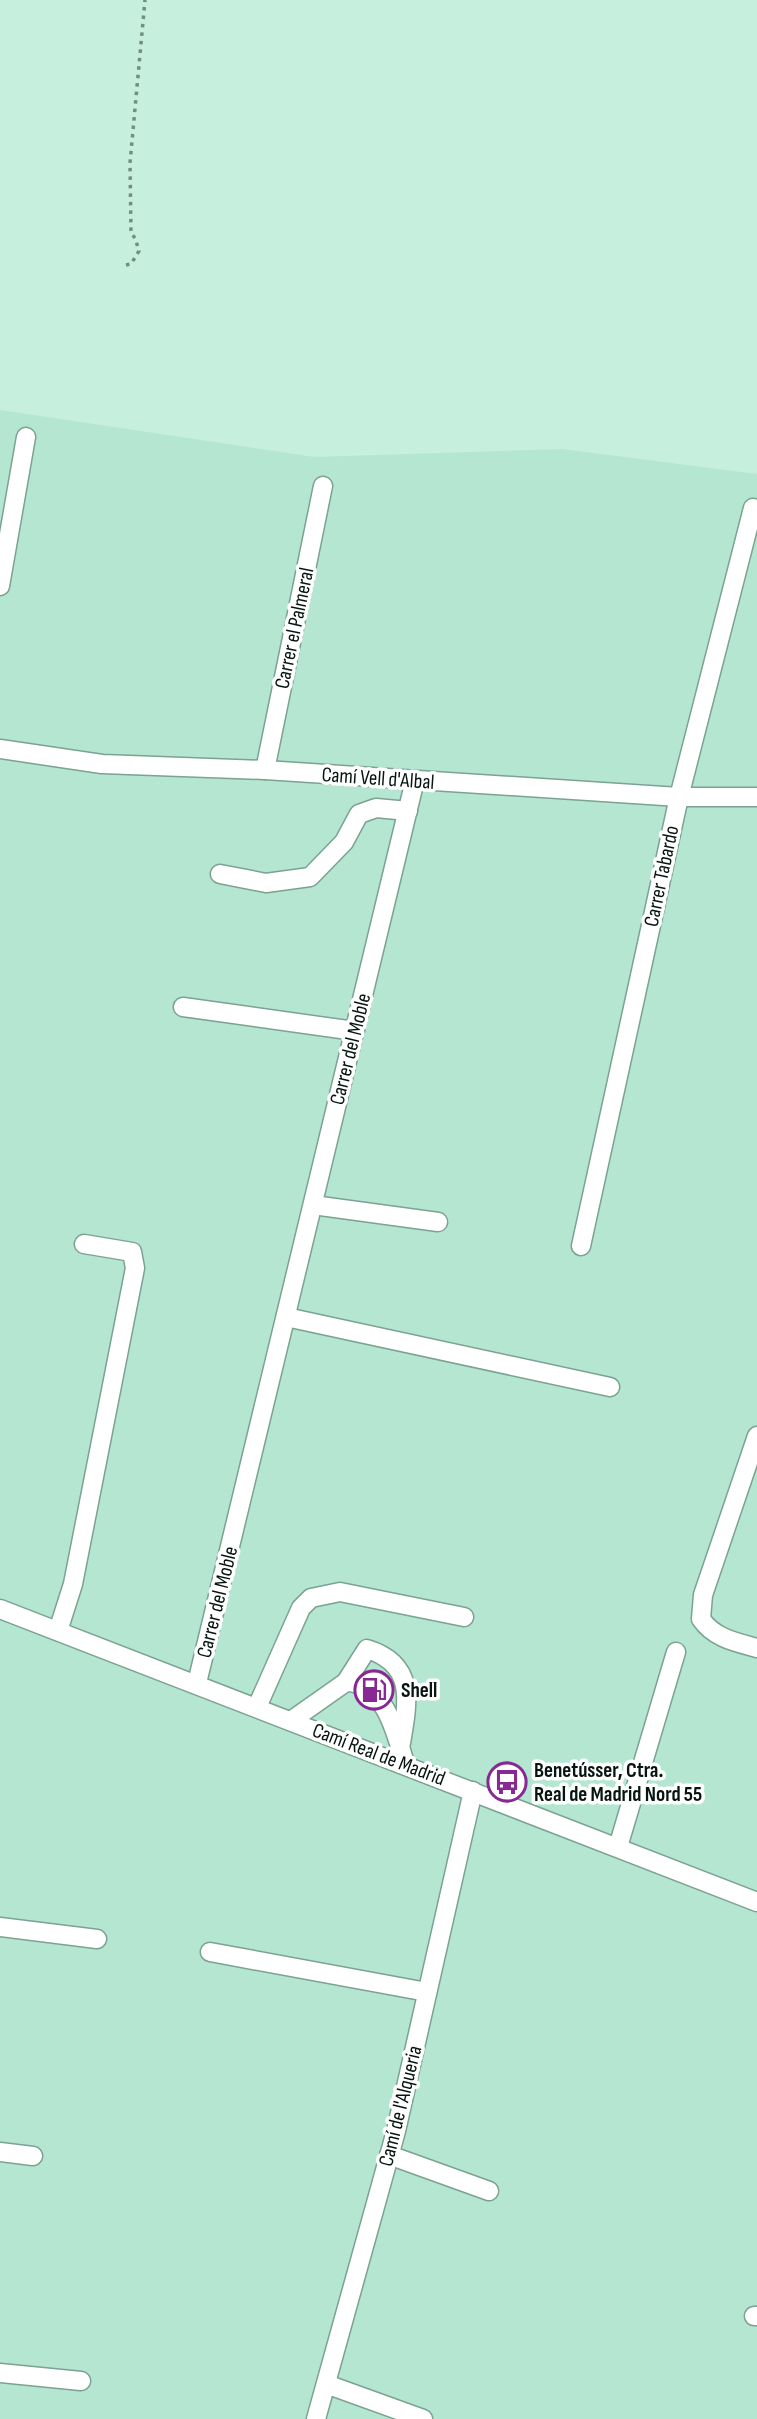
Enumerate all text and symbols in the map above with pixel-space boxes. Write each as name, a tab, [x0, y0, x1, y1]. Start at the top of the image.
street label: Carrer el Palmeral	[269, 565, 320, 691]
street label: Camí Vell d'Albal	[321, 762, 435, 795]
street label: Carrer Tabardo	[639, 823, 684, 929]
street label: Carrer del Moble	[325, 991, 376, 1108]
street label: Carrer del Moble	[192, 1544, 243, 1661]
fuel station icon: Shell	[353, 1669, 395, 1711]
place label: Shell	[401, 1678, 437, 1703]
street label: Camí Real de Madrid	[309, 1718, 449, 1791]
place label: Benetússer, Ctra. Real de Madrid Nord 55	[534, 1758, 702, 1807]
bus stop icon: Benetússer, Ctra. Real de Madrid Nord 55	[486, 1761, 528, 1803]
street label: Camí de l'Alqueria	[373, 2043, 428, 2169]

